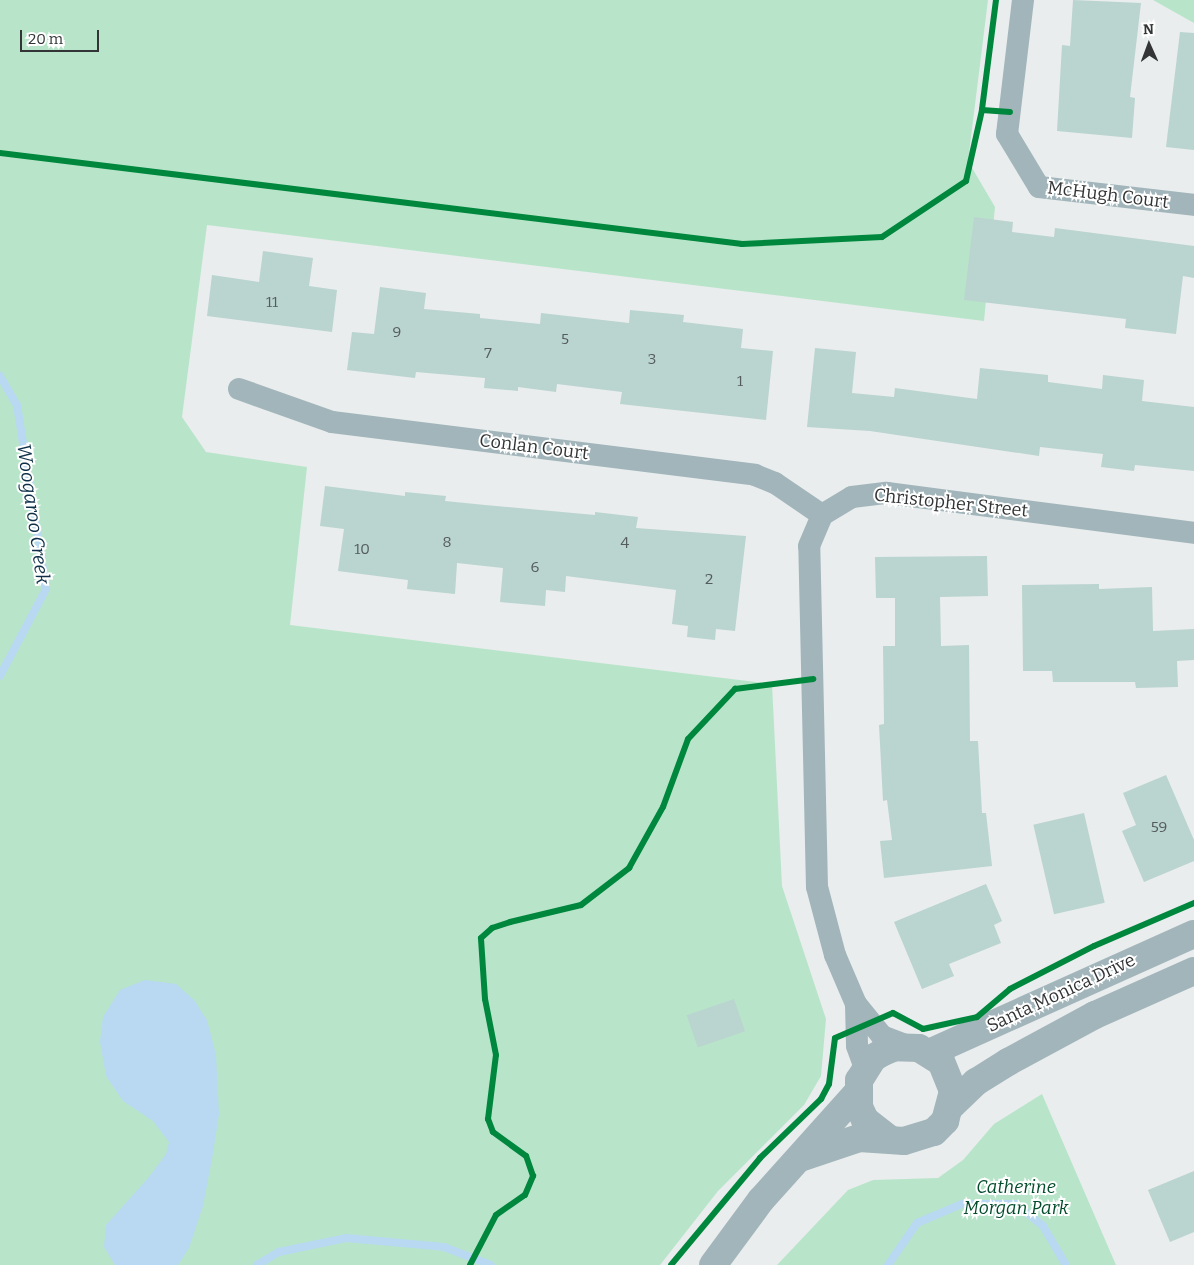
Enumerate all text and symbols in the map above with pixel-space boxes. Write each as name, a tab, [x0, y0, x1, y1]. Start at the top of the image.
scale bar	[22, 20, 101, 52]
north arrow	[1124, 20, 1174, 70]
text: N	[1143, 21, 1154, 38]
text: 20 m	[28, 30, 63, 48]
street label: McHugh Court	[1046, 177, 1170, 213]
house number: 11	[266, 294, 278, 312]
house number: 9	[393, 324, 401, 342]
house number: 5	[561, 331, 569, 349]
house number: 7	[484, 345, 492, 363]
house number: 3	[648, 351, 656, 369]
house number: 1	[737, 373, 743, 391]
street label: Conlan Court	[478, 430, 590, 464]
water label: Woogaroo Creek	[12, 442, 54, 586]
street label: Christopher Street	[873, 484, 1029, 522]
house number: 8	[442, 534, 452, 552]
house number: 4	[621, 535, 629, 553]
house number: 10	[354, 541, 370, 559]
house number: 6	[531, 559, 539, 577]
house number: 2	[705, 571, 713, 589]
house number: 59	[1151, 819, 1167, 837]
street label: Santa Monica Drive	[983, 949, 1139, 1037]
park label: Catherine Morgan Park	[963, 1177, 1069, 1220]

